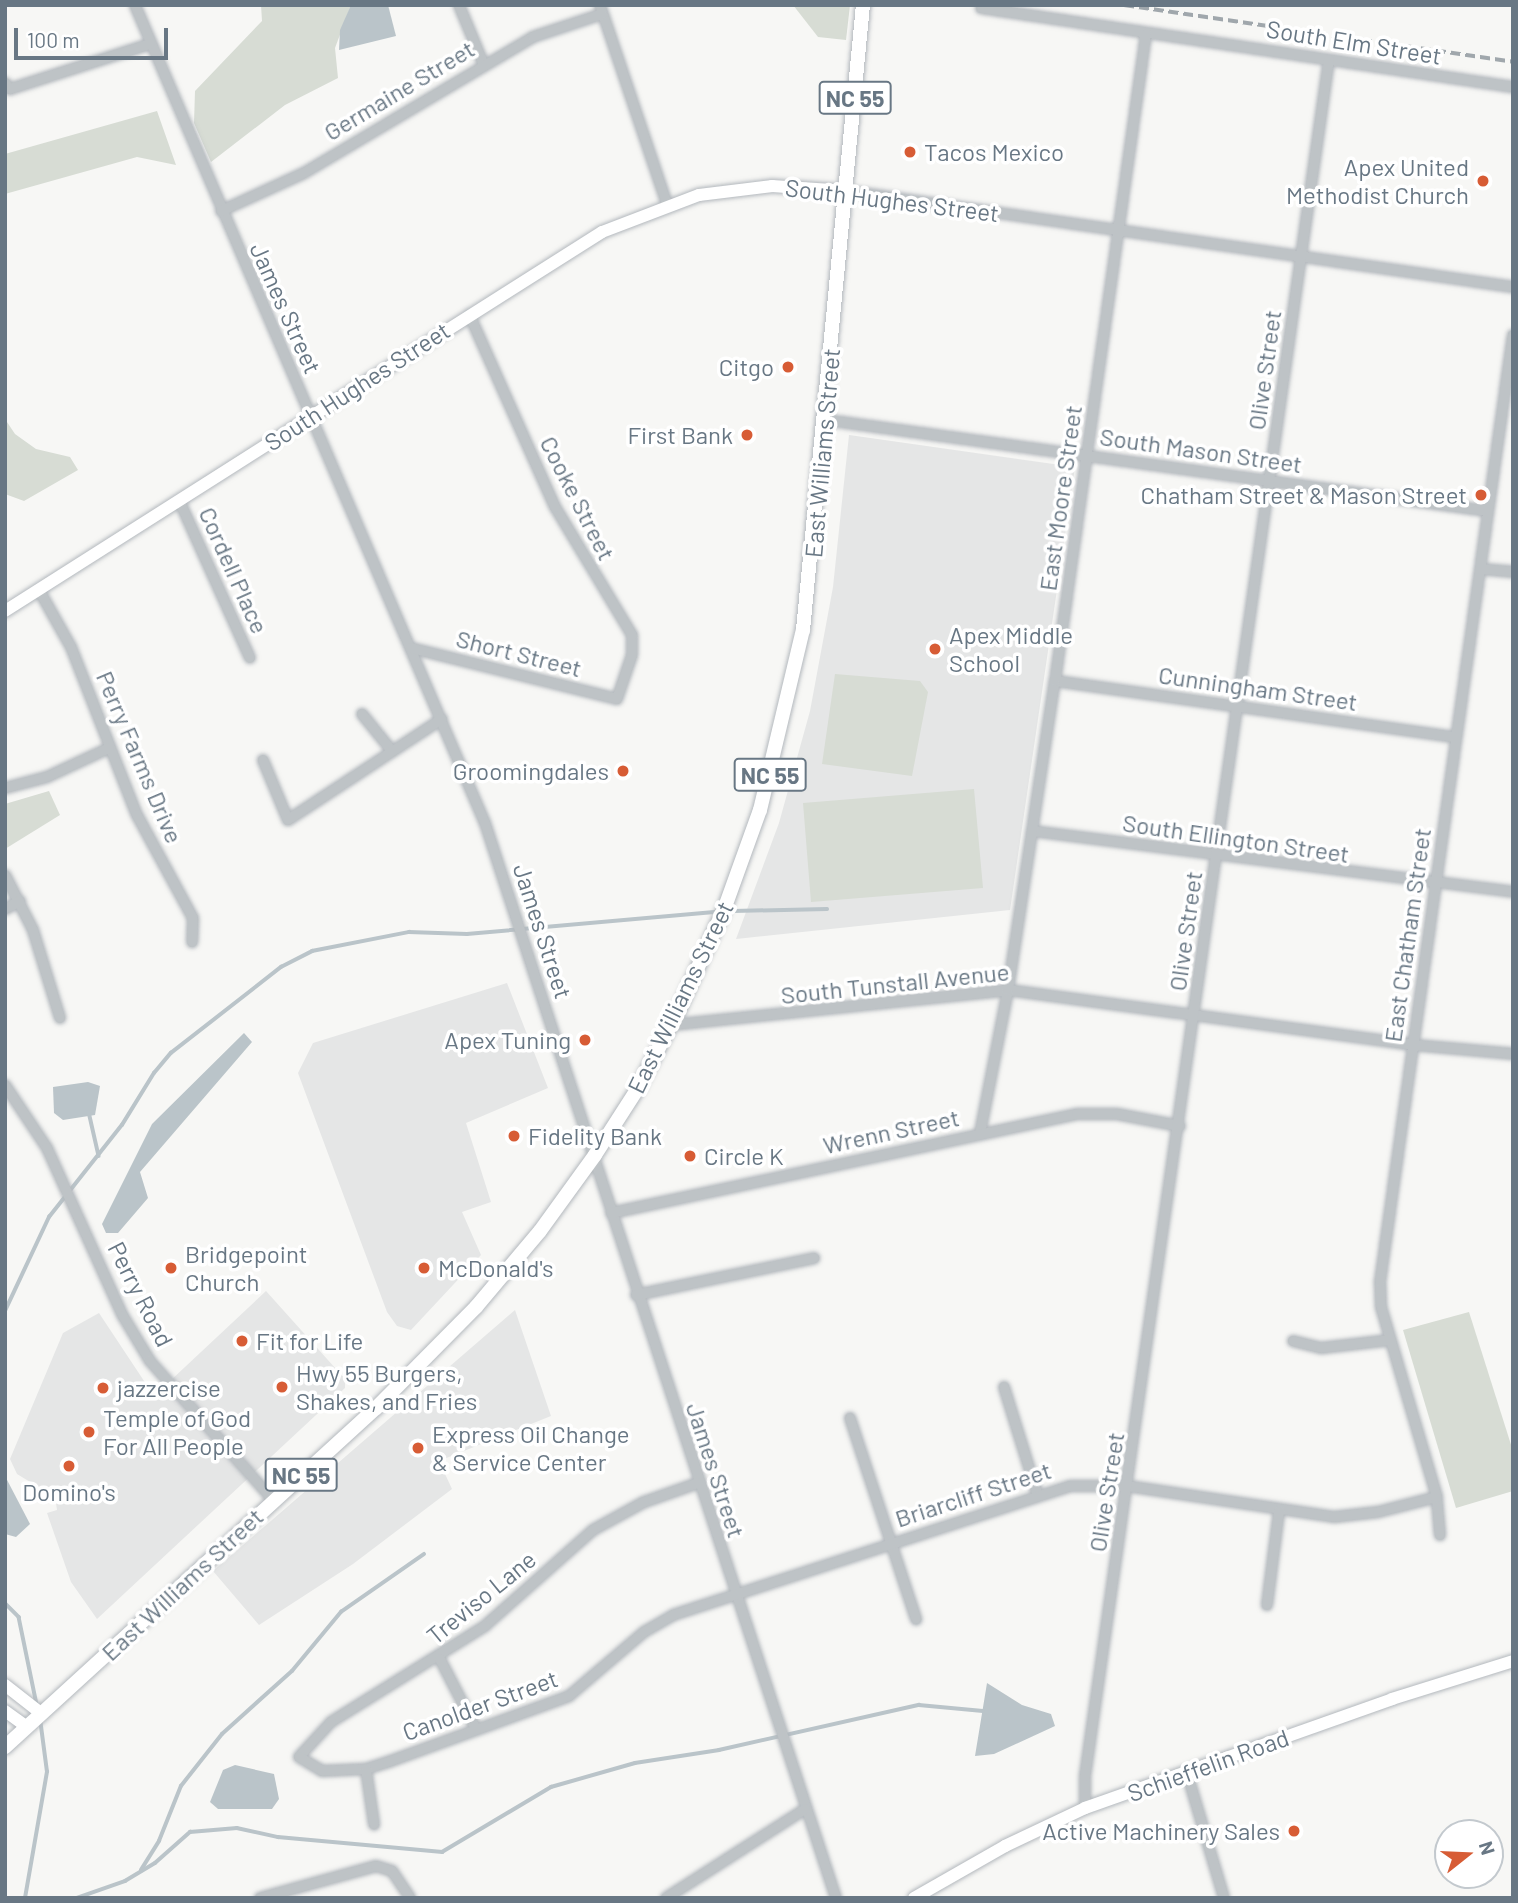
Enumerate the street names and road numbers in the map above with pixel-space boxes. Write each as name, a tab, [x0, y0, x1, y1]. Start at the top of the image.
street label: South Elm Street	[1265, 14, 1443, 70]
street label: Germaine Street	[319, 34, 479, 146]
road number: NC 55	[818, 78, 892, 118]
street label: South Hughes Street	[784, 173, 1000, 227]
street label: James Street	[244, 238, 328, 378]
street label: Olive Street	[1241, 308, 1287, 432]
street label: South Hughes Street	[259, 315, 455, 457]
street label: East Williams Street	[798, 347, 846, 559]
street label: East Moore Street	[1033, 403, 1087, 593]
street label: South Mason Street	[1098, 422, 1304, 478]
street label: Cooke Street	[534, 431, 622, 565]
street label: Cordell Place	[193, 502, 275, 638]
street label: Short Street	[453, 624, 585, 682]
street label: Cunningham Street	[1157, 660, 1359, 716]
street label: Perry Farms Drive	[91, 667, 189, 847]
road number: NC 55	[733, 755, 807, 794]
street label: South Ellington Street	[1121, 808, 1351, 868]
street label: East Chatham Street	[1378, 826, 1436, 1044]
street label: James Street	[508, 860, 578, 1002]
street label: Olive Street	[1162, 869, 1208, 993]
street label: East Williams Street	[621, 896, 739, 1098]
street label: South Tunstall Avenue	[779, 957, 1011, 1009]
street label: Wrenn Street	[820, 1103, 962, 1159]
street label: Perry Road	[102, 1237, 180, 1351]
street label: James Street	[681, 1399, 751, 1541]
street label: Olive Street	[1082, 1430, 1130, 1554]
street label: Briarcliff Street	[891, 1455, 1055, 1533]
road number: NC 55	[264, 1456, 338, 1494]
street label: East Williams Street	[95, 1502, 269, 1666]
street label: Treviso Lane	[421, 1544, 541, 1650]
street label: Canolder Street	[398, 1664, 562, 1746]
street label: Schieffelin Road	[1123, 1723, 1293, 1807]

